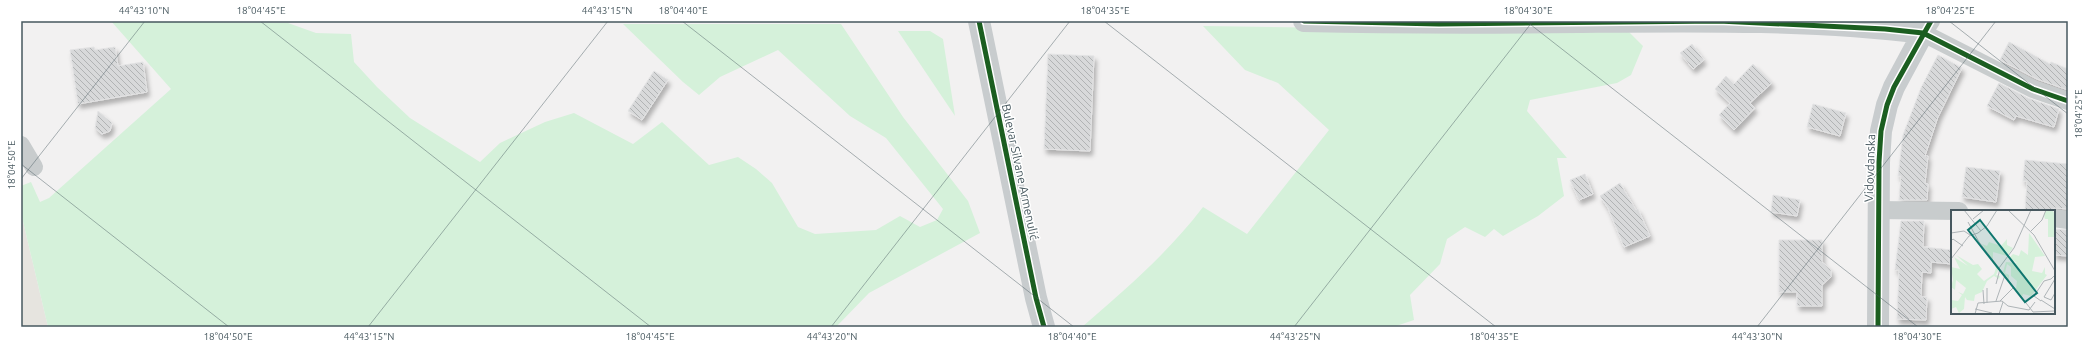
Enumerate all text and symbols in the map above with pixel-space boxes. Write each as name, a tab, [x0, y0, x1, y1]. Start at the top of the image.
text: 44°43'10"N	[119, 5, 169, 16]
text: 18°04'45"E	[236, 5, 286, 16]
text: 44°43'15"N	[582, 5, 632, 16]
text: 18°04'40"E	[658, 5, 708, 16]
text: 18°04'35"E	[1080, 5, 1130, 16]
text: 18°04'30"E	[1503, 5, 1553, 16]
text: 18°04'25"E	[1925, 5, 1975, 16]
text: 18°04'25"E	[2073, 89, 2084, 139]
street label: Bulevar Silvane Armenulić	[1000, 103, 1041, 242]
street label: Vidovdanska	[1862, 134, 1877, 202]
text: 18°04'50"E	[6, 140, 17, 190]
inset map	[1951, 210, 2055, 314]
text: 18°04'50"E	[203, 331, 253, 342]
text: 44°43'15"N	[344, 331, 394, 342]
text: 18°04'45"E	[625, 331, 675, 342]
text: 44°43'20"N	[807, 331, 857, 342]
text: 18°04'40"E	[1047, 331, 1097, 342]
text: 44°43'25"N	[1270, 331, 1320, 342]
text: 18°04'35"E	[1469, 331, 1519, 342]
text: 44°43'30"N	[1732, 331, 1782, 342]
text: 18°04'30"E	[1892, 331, 1942, 342]

